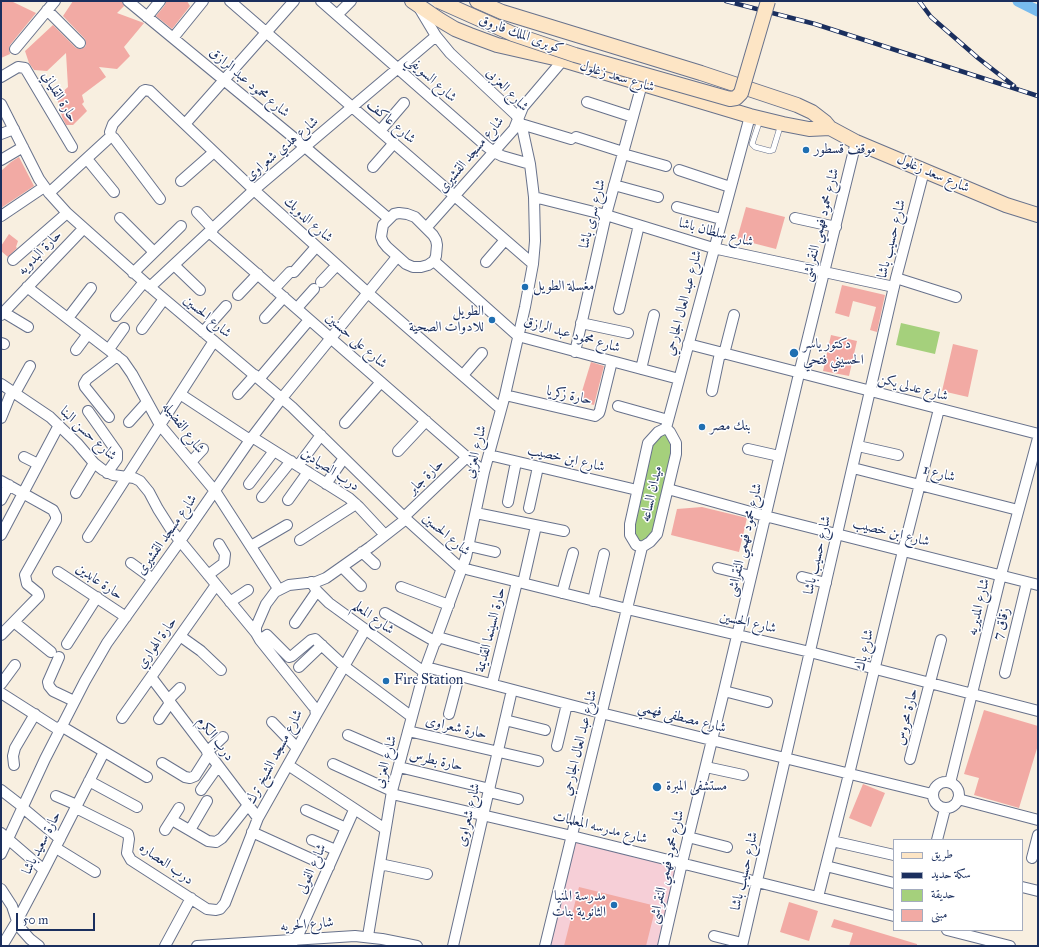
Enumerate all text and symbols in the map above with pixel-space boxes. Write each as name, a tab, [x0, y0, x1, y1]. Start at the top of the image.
street label: كوبرى الملك فاروق	[476, 12, 566, 58]
street label: شارع محمود عبد الرازق	[205, 44, 293, 122]
street label: شارع السويفي	[402, 52, 460, 106]
street label: شارع سعد زغلول	[577, 58, 657, 96]
street label: شارع العزبى	[482, 65, 532, 115]
street label: حارة القلياني	[37, 69, 81, 125]
street label: شارع عاكف	[363, 96, 419, 148]
street label: شارع هدي شعراوى	[242, 113, 322, 185]
street label: شارع مسجد القشيرى	[434, 113, 508, 197]
place label: موقف قسطور	[814, 142, 876, 158]
marker: موقف قسطور	[801, 145, 811, 155]
street label: شارع سعد زغلول	[894, 151, 972, 197]
street label: شارع محمود فهمي النقراشى	[799, 167, 843, 283]
street label: شارع سرى باشا	[576, 178, 610, 250]
street label: شارع الدويك	[280, 193, 336, 247]
street label: شارع حسيب باشا	[874, 198, 910, 280]
street label: شارع سلطان باشا	[677, 215, 755, 251]
street label: حارة البدويه	[14, 227, 66, 279]
street label: شارع عبد العال الجارحي	[662, 249, 706, 357]
place label: مغسلة الطويل	[533, 279, 594, 295]
marker: مغسلة الطويل	[520, 282, 530, 292]
street label: شارع الحسين	[179, 292, 235, 342]
place label: الطويل للادوات الصحية	[409, 304, 484, 336]
street label: شارع على حسنين	[322, 310, 390, 372]
street label: شارع محمود عبد الرازق	[522, 313, 622, 357]
marker: الطويل للادوات الصحية	[487, 315, 497, 325]
place label: دكتور ياسر الحسيني فتحي	[803, 337, 864, 370]
marker: دكتور ياسر الحسيني فتحي	[788, 347, 800, 359]
street label: شارع عدلى يكن	[876, 371, 950, 405]
street label: حارة زكريا	[545, 383, 593, 409]
street label: شارع الفضيله	[158, 399, 208, 457]
street label: شارع حسن البنا	[56, 403, 120, 465]
place label: بنك مصر	[710, 419, 751, 435]
marker: بنك مصر	[697, 422, 707, 432]
street label: شارع العزبى	[461, 424, 491, 480]
street label: شارع ابن خصيب	[526, 442, 606, 476]
street label: درب الصيادين	[298, 445, 362, 495]
street label: حارة جابر	[404, 456, 448, 498]
street label: شارع 1	[921, 462, 957, 486]
street label: ميدان الساعه	[637, 464, 667, 524]
street label: شارع محمود فهمي النقراشى	[724, 482, 766, 598]
street label: شارع مسجد القشيرى	[133, 491, 201, 579]
street label: شارع الحسين	[418, 510, 474, 560]
street label: شارع حسيب باشا	[801, 514, 835, 596]
street label: شارع ابن خصيب	[851, 515, 931, 551]
street label: حارة عابدين	[72, 560, 126, 604]
street label: شارع المديريه	[964, 577, 994, 637]
street label: حارة السينما القديمة	[472, 586, 510, 674]
street label: شارع المعلم	[349, 597, 397, 639]
street label: زقاق 7	[990, 606, 1014, 642]
street label: شارع الحسين	[718, 608, 778, 638]
street label: حارة الهواري	[133, 614, 181, 672]
street label: شارع باك	[852, 627, 878, 673]
place label: Fire Station	[394, 673, 463, 689]
marker: Fire Station	[381, 676, 391, 686]
street label: حارة محروس	[892, 687, 922, 747]
street label: شارع عبد العال الجارحي	[559, 688, 601, 798]
street label: شارع مصطفى فهمي	[636, 699, 728, 737]
street label: شارع مسجد الشيخ ترك	[243, 707, 307, 807]
street label: درب الكرم	[193, 713, 237, 765]
street label: حارة شعراوى	[424, 713, 488, 743]
street label: شارع العزبى	[371, 734, 401, 790]
street label: حارة بطرس	[408, 747, 464, 775]
place label: مستشفى المبرة	[666, 779, 727, 795]
marker: مستشفى المبرة	[651, 781, 663, 793]
street label: شارع شعراوى	[454, 782, 484, 848]
street label: شارع مدرسه المعلمات	[551, 808, 649, 848]
street label: حارة سعيد باشا	[19, 809, 65, 877]
street label: شارع محمود فهمي النقراشى	[646, 809, 688, 925]
street label: شارع حسيب باشا	[728, 830, 762, 912]
street label: درب العصاره	[136, 839, 196, 889]
legend	[893, 839, 1023, 931]
street label: شارع الفولى	[294, 841, 330, 897]
text: طريق	[931, 847, 953, 861]
text: سكة حديد	[931, 867, 971, 881]
text: حديقة	[931, 887, 955, 901]
place label: مدرسة المنيا الثانوية بنات	[552, 889, 606, 922]
marker: مدرسة المنيا الثانوية بنات	[609, 900, 619, 910]
scale bar	[18, 905, 97, 931]
text: مبنى	[931, 907, 947, 921]
text: 50 m	[23, 913, 48, 927]
street label: شارع الحريه	[280, 914, 334, 936]

